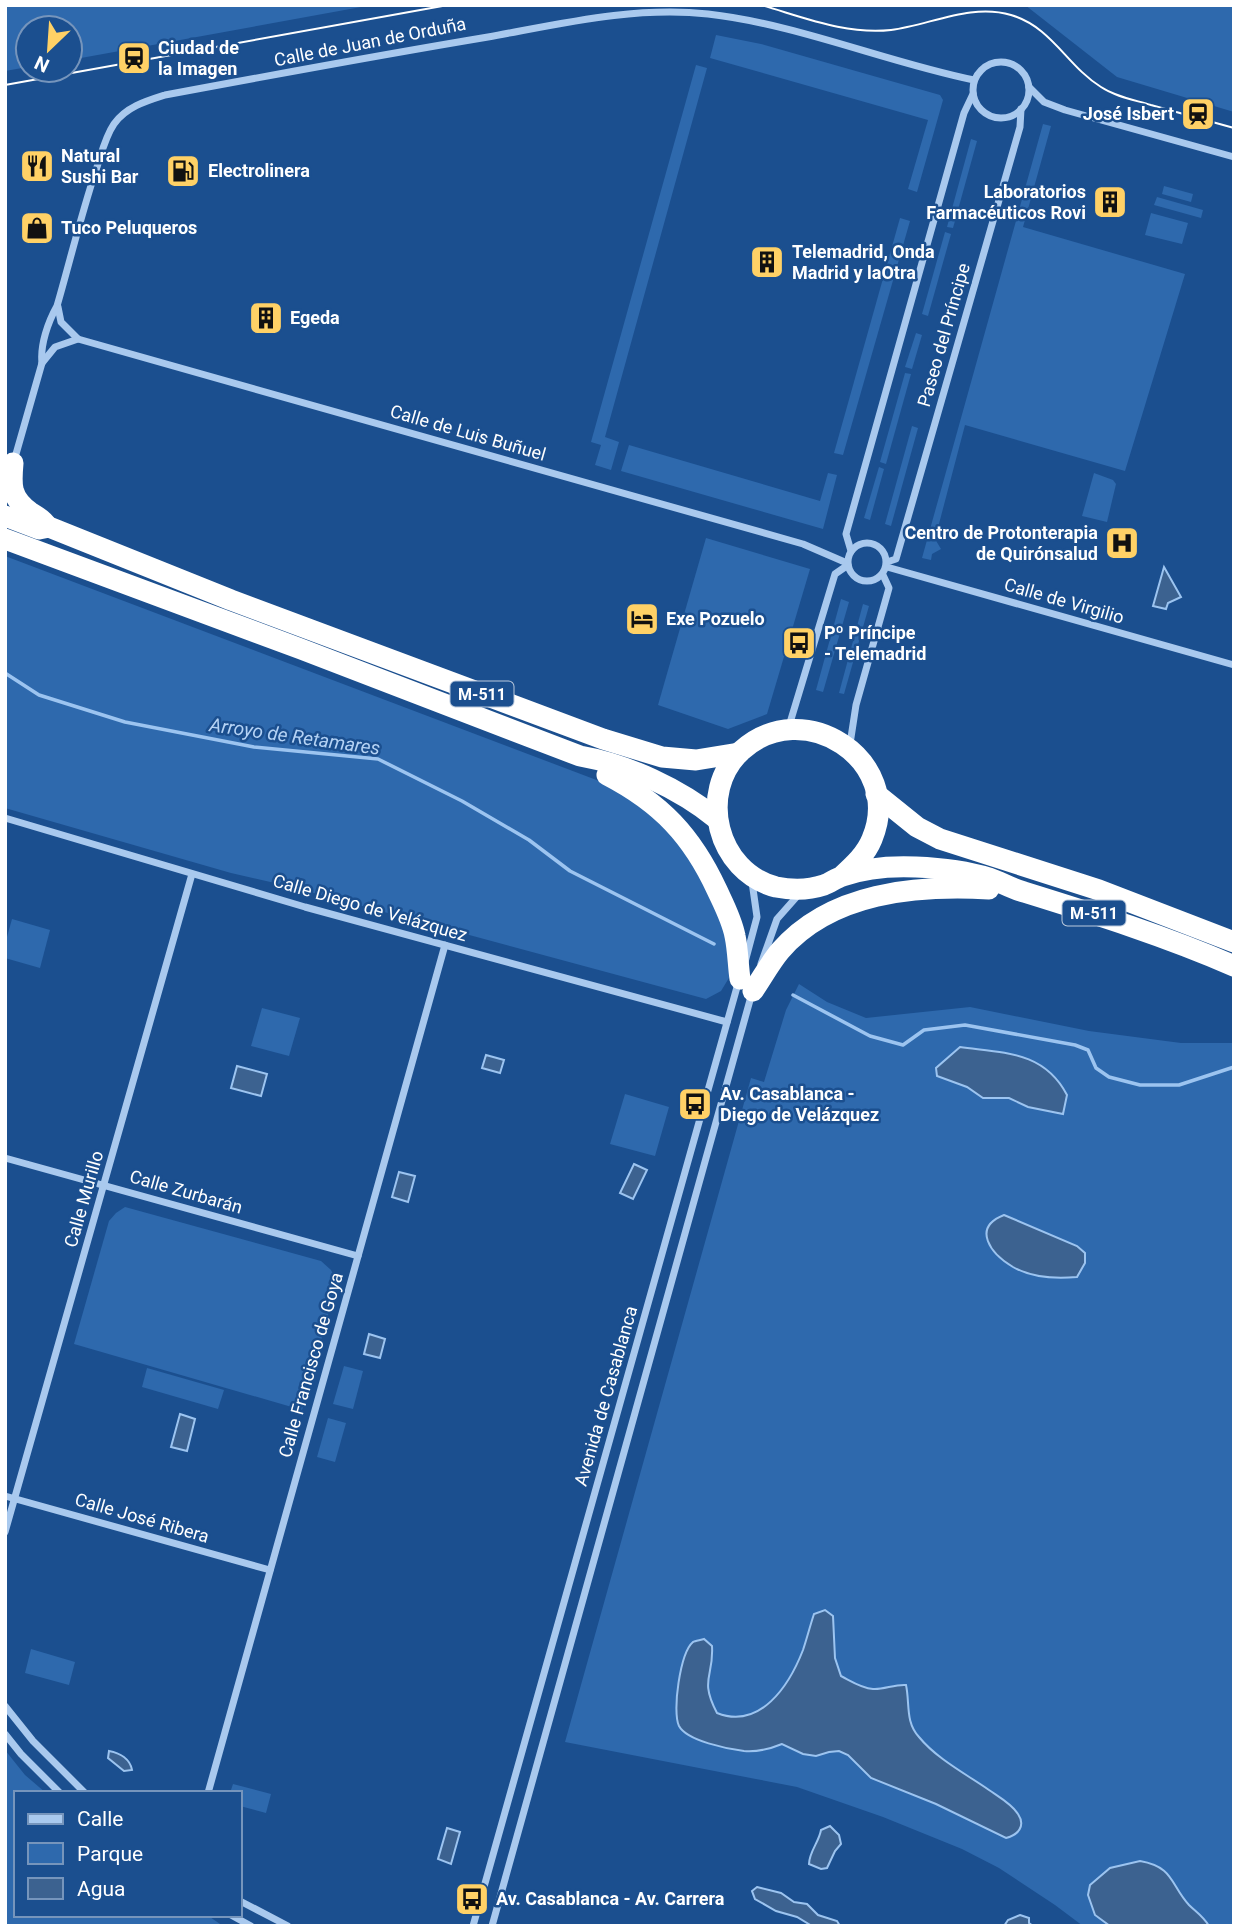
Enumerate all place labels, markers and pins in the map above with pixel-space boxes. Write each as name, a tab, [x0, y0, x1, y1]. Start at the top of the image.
place label: Ciudad de la Imagen	[158, 37, 239, 79]
station icon: Ciudad de la Imagen	[115, 39, 153, 77]
station icon: José Isbert	[1179, 95, 1217, 133]
place label: José Isbert	[1083, 103, 1174, 124]
place label: Natural Sushi Bar	[61, 145, 139, 187]
restaurant icon: Natural Sushi Bar	[18, 147, 56, 185]
fuel station icon: Electrolinera	[164, 152, 202, 190]
place label: Electrolinera	[208, 160, 310, 181]
place label: Laboratorios Farmacéuticos Rovi	[926, 181, 1086, 223]
building icon: Laboratorios Farmacéuticos Rovi	[1091, 183, 1129, 221]
shop icon: Tuco Peluqueros	[18, 209, 56, 247]
place label: Tuco Peluqueros	[61, 217, 197, 238]
place label: Telemadrid, Onda Madrid y laOtra	[792, 241, 935, 283]
building icon: Telemadrid, Onda Madrid y laOtra	[748, 243, 786, 281]
building icon: Egeda	[247, 299, 285, 337]
place label: Egeda	[290, 307, 340, 328]
place label: Centro de Protonterapia de Quirónsalud	[905, 522, 1098, 564]
hospital icon: Centro de Protonterapia de Quirónsalud	[1103, 524, 1141, 562]
hotel icon: Exe Pozuelo	[623, 600, 661, 638]
place label: Exe Pozuelo	[666, 608, 765, 629]
place label: Pº Príncipe - Telemadrid	[824, 622, 927, 664]
bus stop icon: Pº Príncipe - Telemadrid	[780, 624, 818, 662]
place label: Av. Casablanca - Diego de Velázquez	[720, 1083, 879, 1125]
bus stop icon: Av. Casablanca - Diego de Velázquez	[676, 1085, 714, 1123]
bus stop icon: Av. Casablanca - Av. Carrera	[453, 1880, 491, 1918]
place label: Av. Casablanca - Av. Carrera	[496, 1888, 725, 1909]

